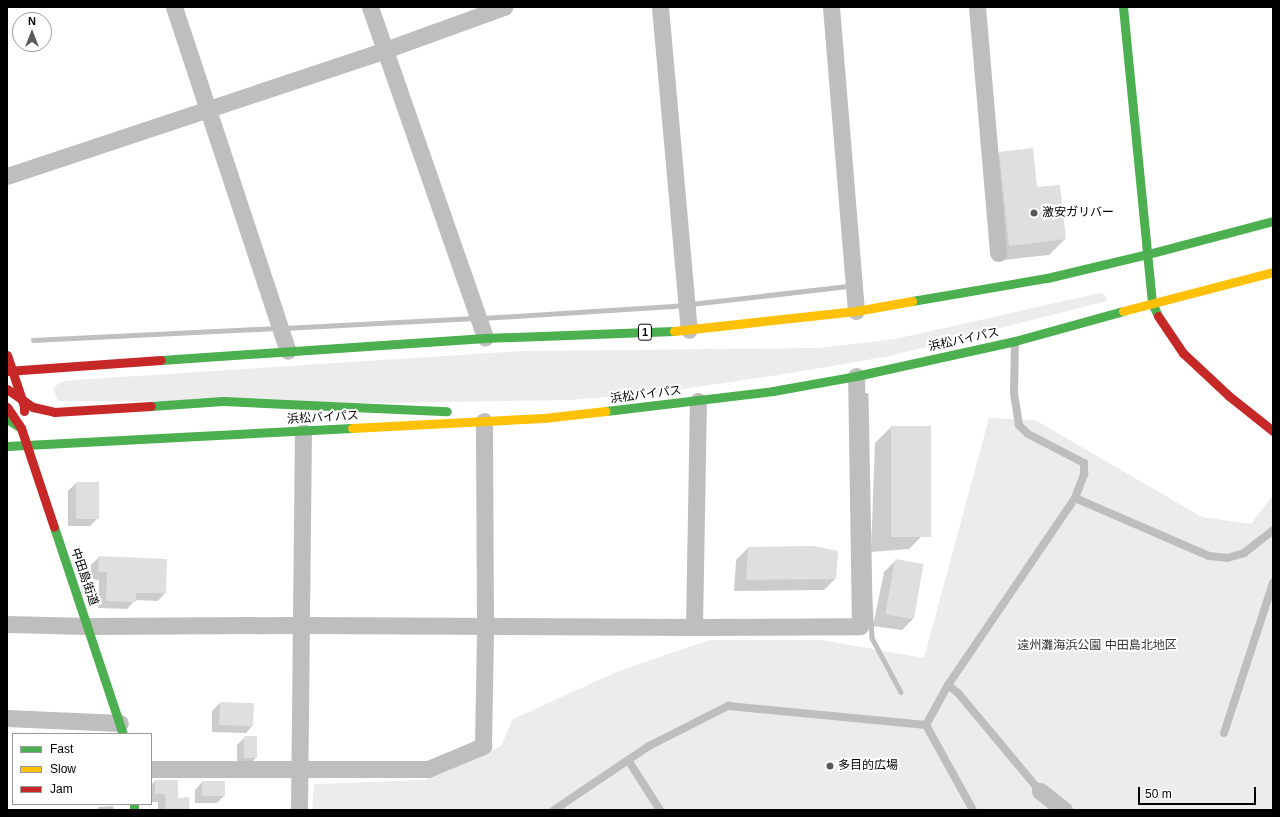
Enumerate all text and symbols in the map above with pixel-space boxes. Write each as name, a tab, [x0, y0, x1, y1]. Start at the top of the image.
north arrow	[12, 12, 52, 52]
text: N	[28, 15, 36, 27]
place label: 激安ガリバー	[1042, 206, 1114, 220]
marker: 激安ガリバー	[1029, 208, 1039, 218]
road number: 1	[637, 323, 653, 341]
street label: 浜松バイパス	[927, 325, 1001, 355]
street label: 浜松バイパス	[609, 383, 683, 407]
street label: 浜松バイパス	[287, 409, 359, 427]
street label: 中田島街道	[67, 546, 101, 608]
park label: 遠州灘海浜公園 中田島北地区	[1017, 639, 1177, 653]
legend	[12, 733, 152, 805]
text: Fast	[50, 742, 73, 756]
place label: 多目的広場	[838, 759, 898, 773]
marker: 多目的広場	[825, 761, 835, 771]
text: Slow	[50, 762, 76, 776]
scale bar	[1140, 779, 1258, 805]
text: Jam	[50, 782, 73, 796]
text: 50 m	[1145, 787, 1172, 801]

